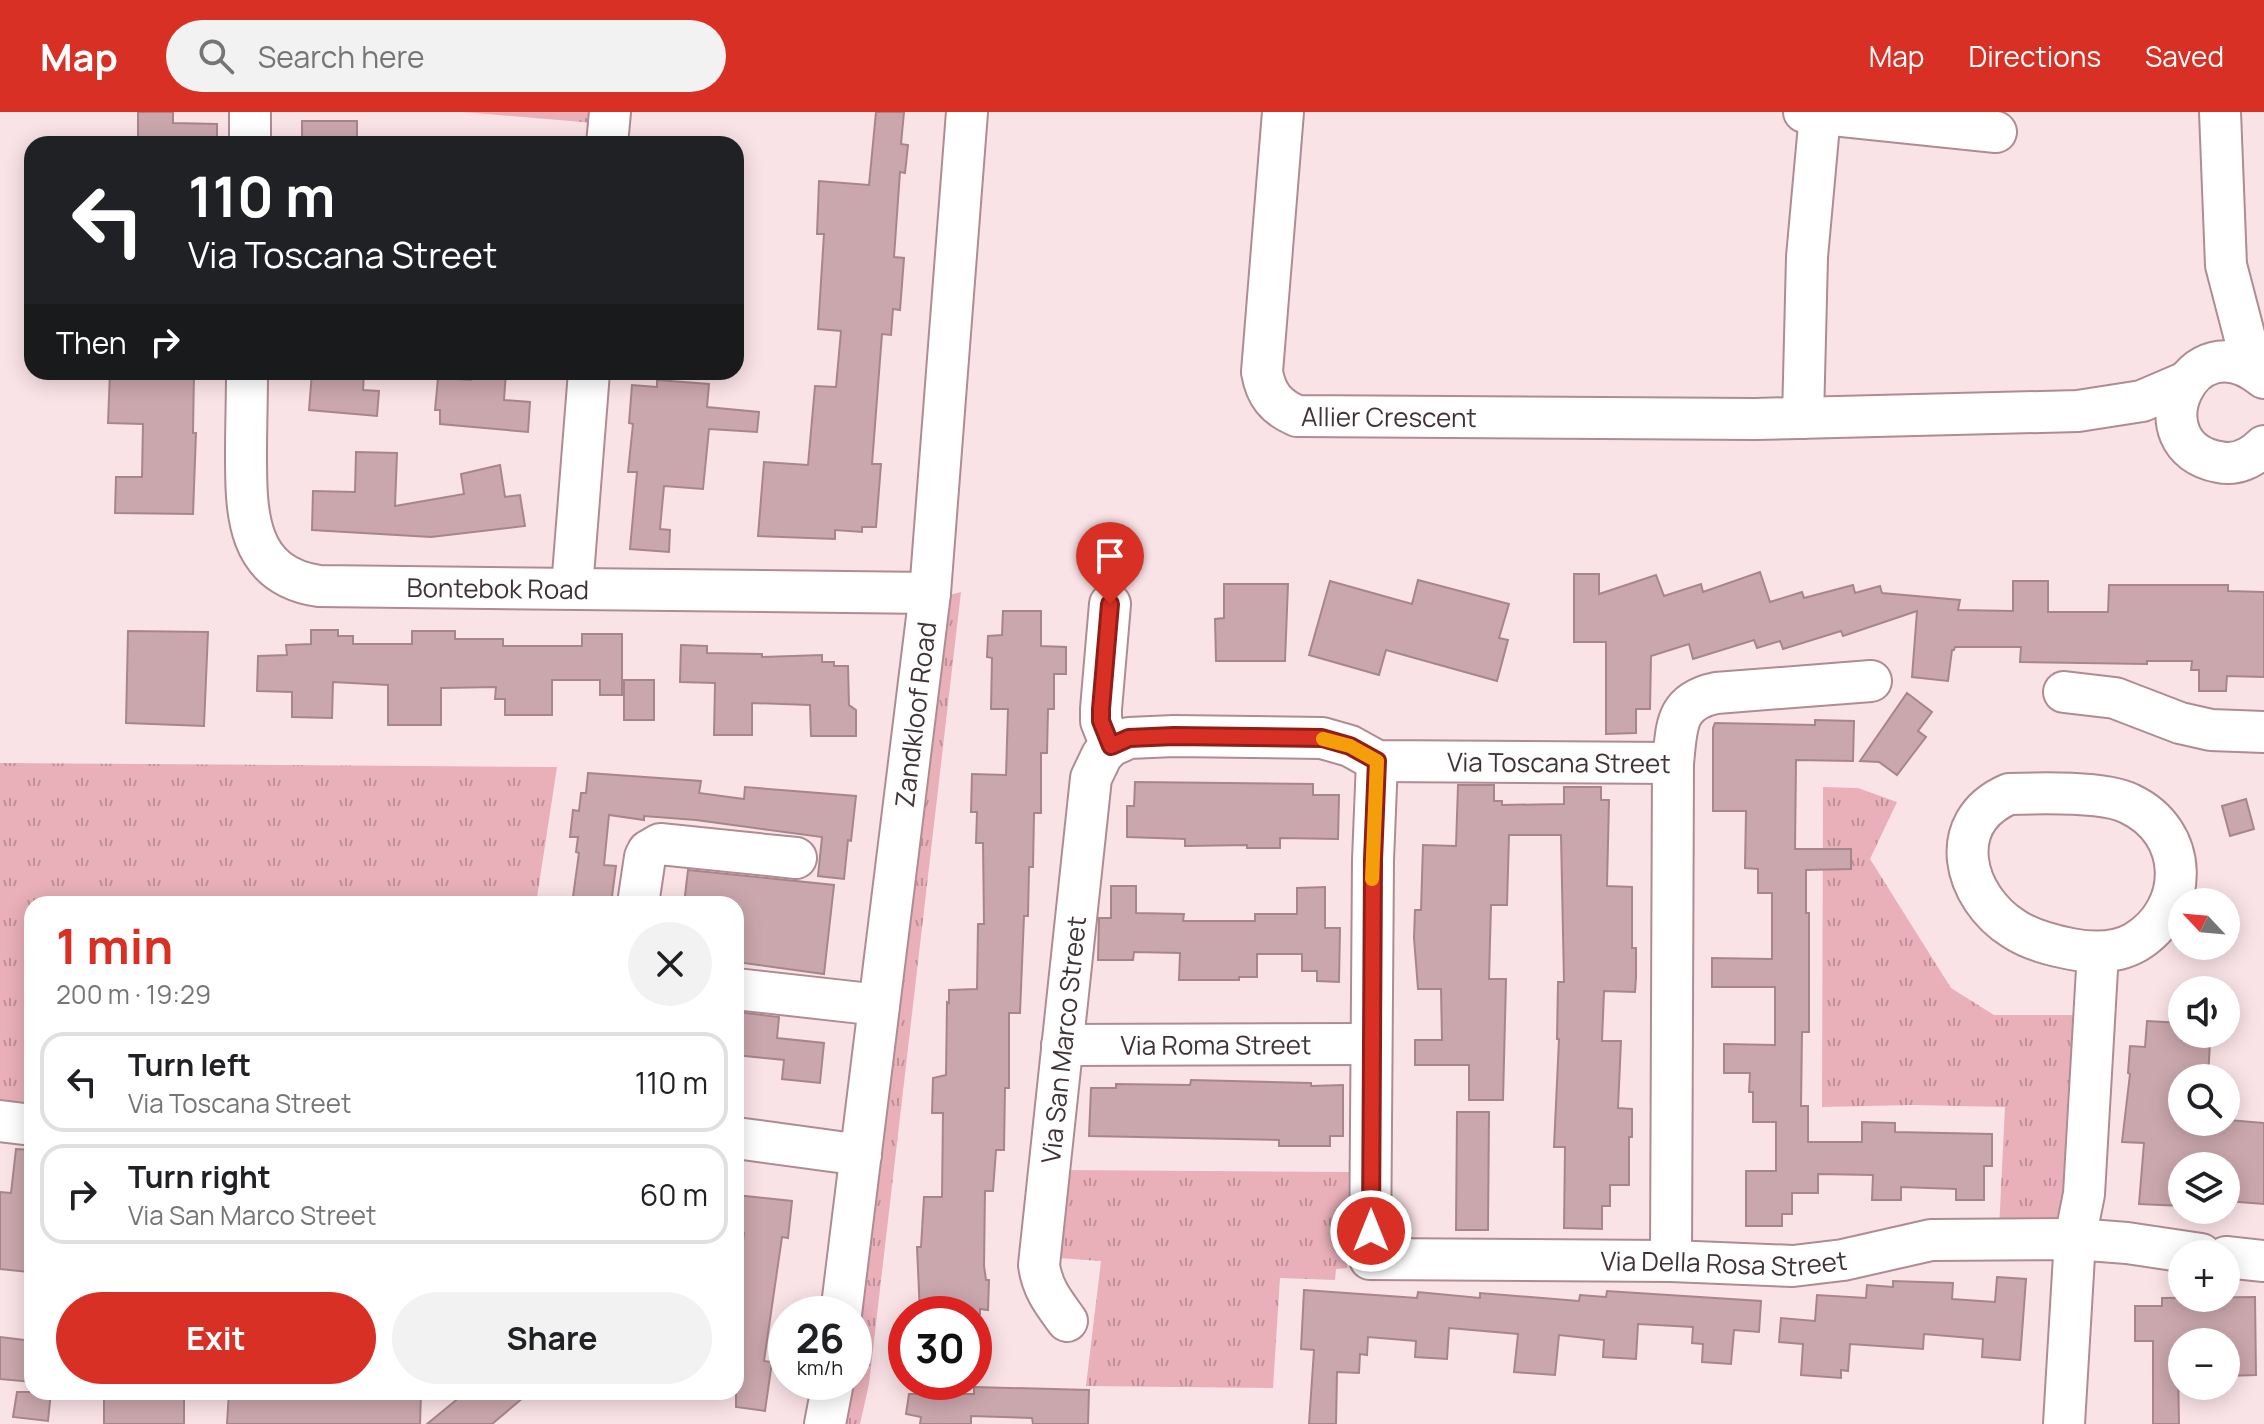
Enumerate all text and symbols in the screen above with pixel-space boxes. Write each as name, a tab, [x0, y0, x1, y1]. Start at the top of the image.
search box	[166, 20, 726, 92]
text: Map	[40, 30, 118, 82]
icon: search	[194, 34, 238, 78]
text: Search here	[258, 36, 425, 77]
text: Map	[1869, 37, 1924, 75]
text: Directions	[1968, 37, 2101, 75]
text: Saved	[2145, 37, 2224, 75]
text: 110 m	[188, 157, 335, 234]
icon: left	[56, 168, 160, 272]
text: Via Toscana Street	[188, 230, 497, 279]
icon: right	[143, 320, 187, 364]
text: Then	[56, 322, 127, 363]
street label: Allier Crescent	[1301, 398, 1477, 435]
pin	[1076, 522, 1144, 604]
icon: arrive	[1088, 534, 1132, 578]
street label: Bontebok Road	[406, 569, 589, 607]
street label: Zandkloof Road	[886, 620, 944, 810]
street label: Via Toscana Street	[1447, 743, 1671, 781]
north arrow	[2168, 888, 2240, 960]
map controls	[2168, 888, 2240, 1400]
text: 1 min	[56, 913, 173, 978]
street label: Via San Marco Street	[1032, 914, 1094, 1165]
button: close	[628, 922, 712, 1006]
text: 200 m · 19:29	[56, 976, 211, 1012]
button: sound	[2168, 976, 2240, 1048]
street label: Via Roma Street	[1121, 1026, 1311, 1063]
text: Turn left	[128, 1044, 251, 1085]
icon: left	[60, 1060, 104, 1104]
text: 110 m	[635, 1062, 708, 1103]
button: search	[2168, 1064, 2240, 1136]
text: Via Toscana Street	[128, 1085, 351, 1121]
button: layers	[2168, 1152, 2240, 1224]
text: Turn right	[128, 1156, 271, 1197]
icon: right	[60, 1172, 104, 1216]
text: 60 m	[640, 1174, 708, 1215]
position arrow	[1329, 1189, 1413, 1273]
text: Via San Marco Street	[128, 1197, 376, 1233]
button: +	[2168, 1240, 2240, 1312]
street label: Via Della Rosa Street	[1600, 1242, 1849, 1284]
button: Exit	[56, 1292, 376, 1384]
button: Share	[392, 1292, 712, 1384]
speed limit sign: 30	[888, 1296, 992, 1400]
text: 26	[796, 1310, 844, 1365]
button: −	[2168, 1328, 2240, 1400]
text: km/h	[797, 1354, 843, 1381]

